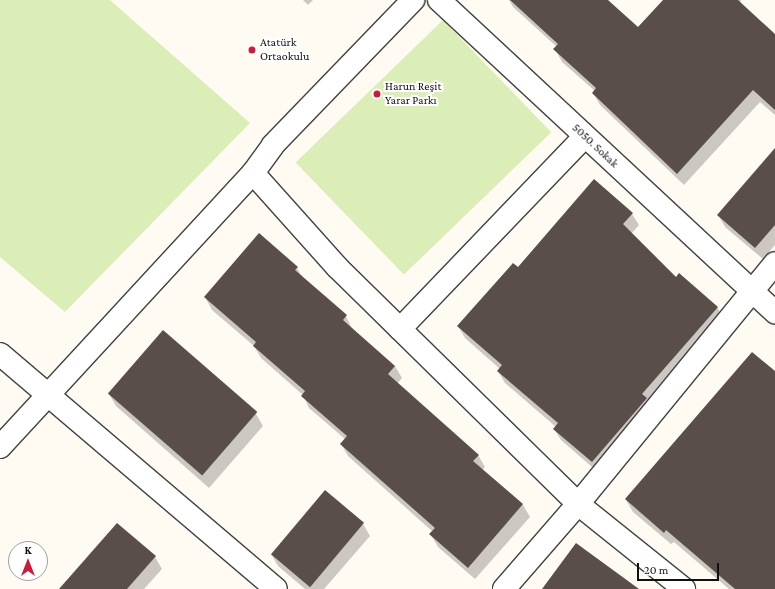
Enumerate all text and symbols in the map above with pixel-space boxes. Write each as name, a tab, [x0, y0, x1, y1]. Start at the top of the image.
place label: Atatürk Ortaokulu	[260, 36, 309, 64]
marker: Atatürk Ortaokulu	[247, 45, 257, 55]
place label: Harun Reşit Yarar Parkı	[385, 80, 441, 108]
marker: Harun Reşit Yarar Parkı	[372, 89, 382, 99]
street label: 5050. Sokak	[569, 121, 621, 171]
north arrow	[8, 541, 48, 581]
text: K	[24, 544, 32, 556]
scale bar	[639, 555, 721, 581]
text: 20 m	[644, 563, 668, 577]

